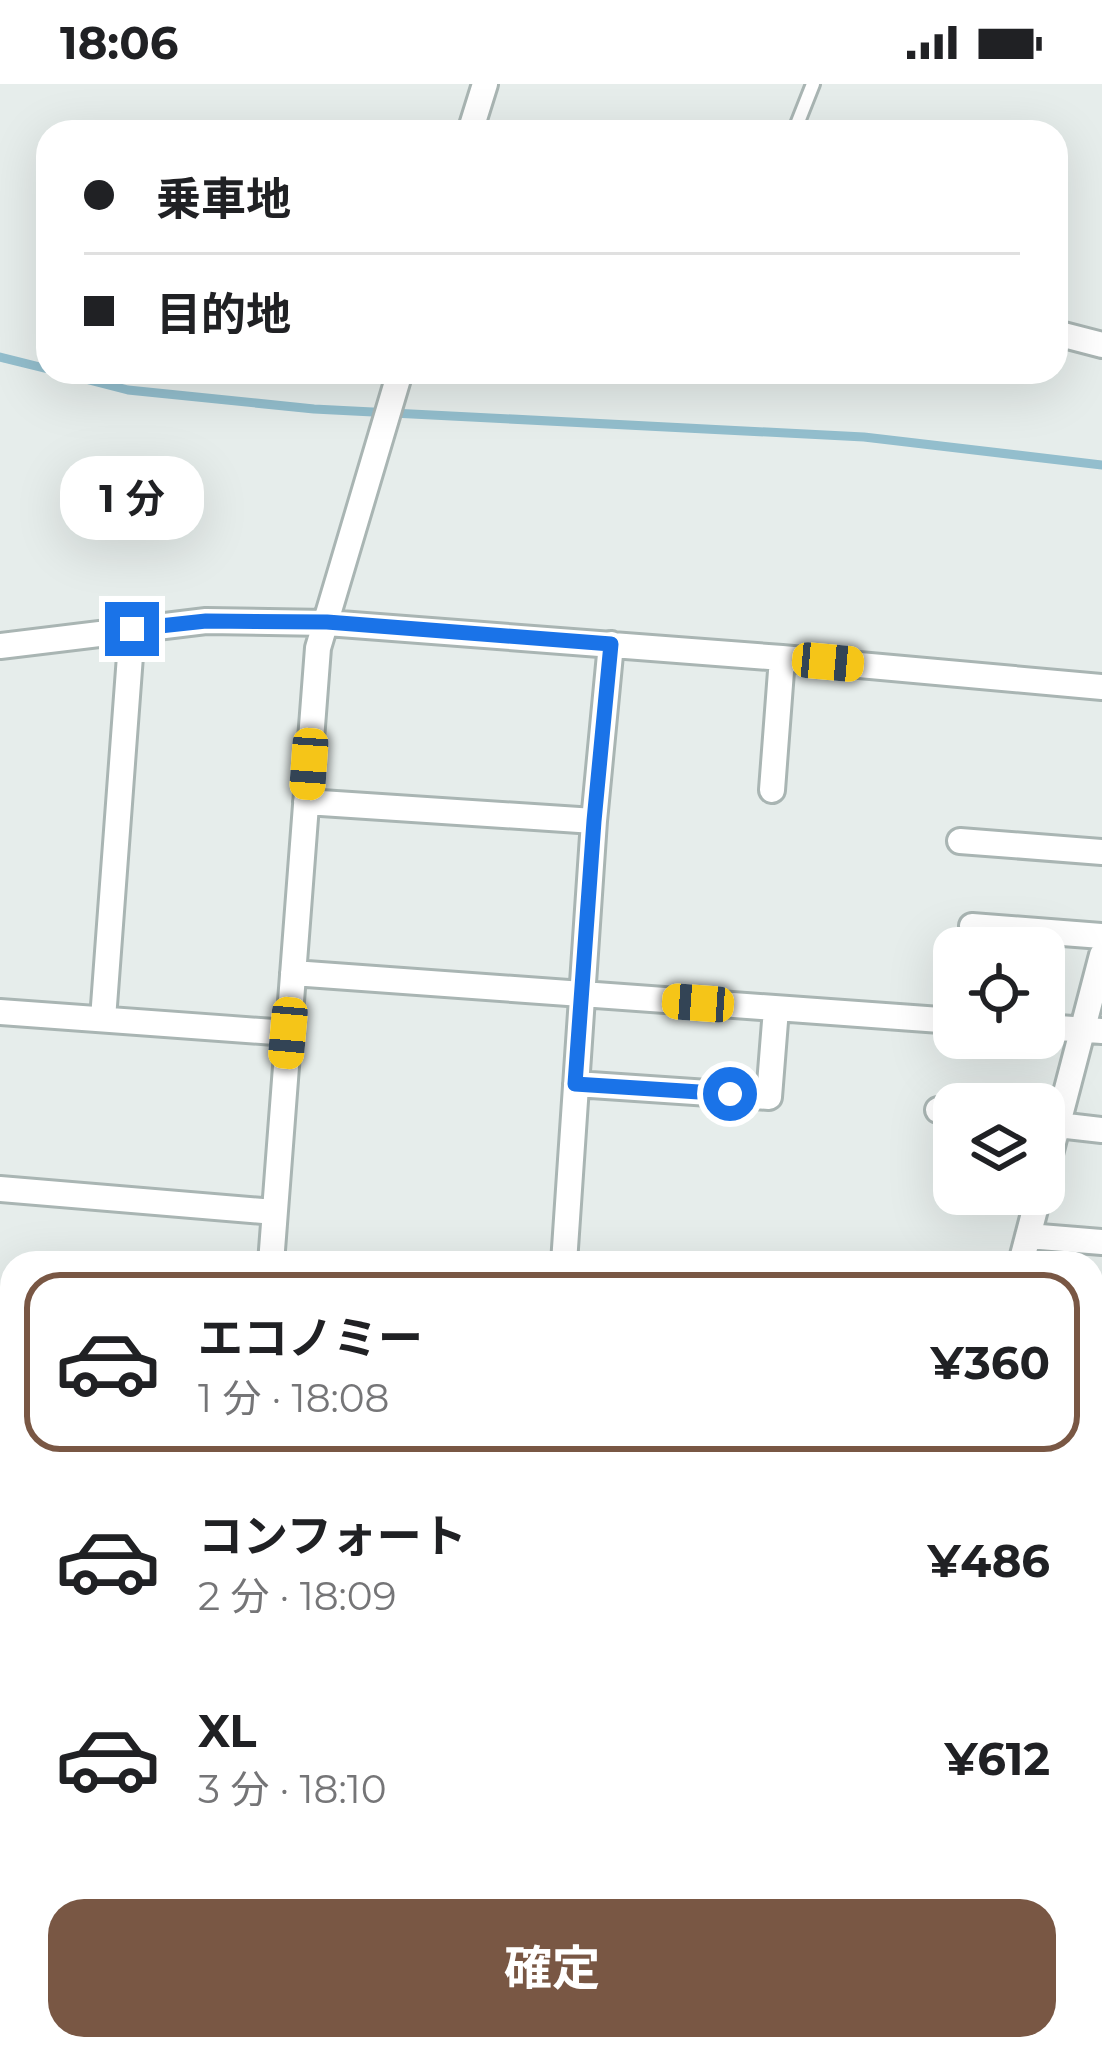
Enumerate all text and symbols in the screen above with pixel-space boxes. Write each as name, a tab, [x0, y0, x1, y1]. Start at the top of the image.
text: 18:06	[60, 15, 178, 70]
text: 乗車地	[156, 171, 291, 226]
text: 目的地	[156, 286, 291, 341]
callout: 1 分	[60, 455, 204, 539]
text: 1 分	[99, 474, 165, 522]
route end	[105, 602, 159, 656]
car	[791, 641, 865, 683]
car	[289, 727, 329, 801]
map controls	[933, 927, 1065, 1215]
button: locate	[933, 927, 1065, 1059]
car	[661, 983, 735, 1023]
car	[267, 996, 309, 1070]
route start	[703, 1067, 757, 1121]
button: layers	[933, 1083, 1065, 1215]
icon: car	[54, 1308, 162, 1416]
text: エコノミー	[198, 1310, 423, 1365]
text: ¥360	[931, 1335, 1050, 1390]
text: 1 分 · 18:08	[198, 1374, 390, 1422]
icon: car	[54, 1506, 162, 1614]
text: コンフォート	[198, 1508, 467, 1563]
text: ¥486	[928, 1533, 1050, 1588]
text: 2 分 · 18:09	[198, 1572, 396, 1620]
text: XL	[198, 1703, 256, 1758]
icon: car	[54, 1704, 162, 1812]
text: ¥612	[945, 1731, 1050, 1786]
text: 3 分 · 18:10	[198, 1765, 387, 1813]
button: 確定	[48, 1899, 1056, 2037]

